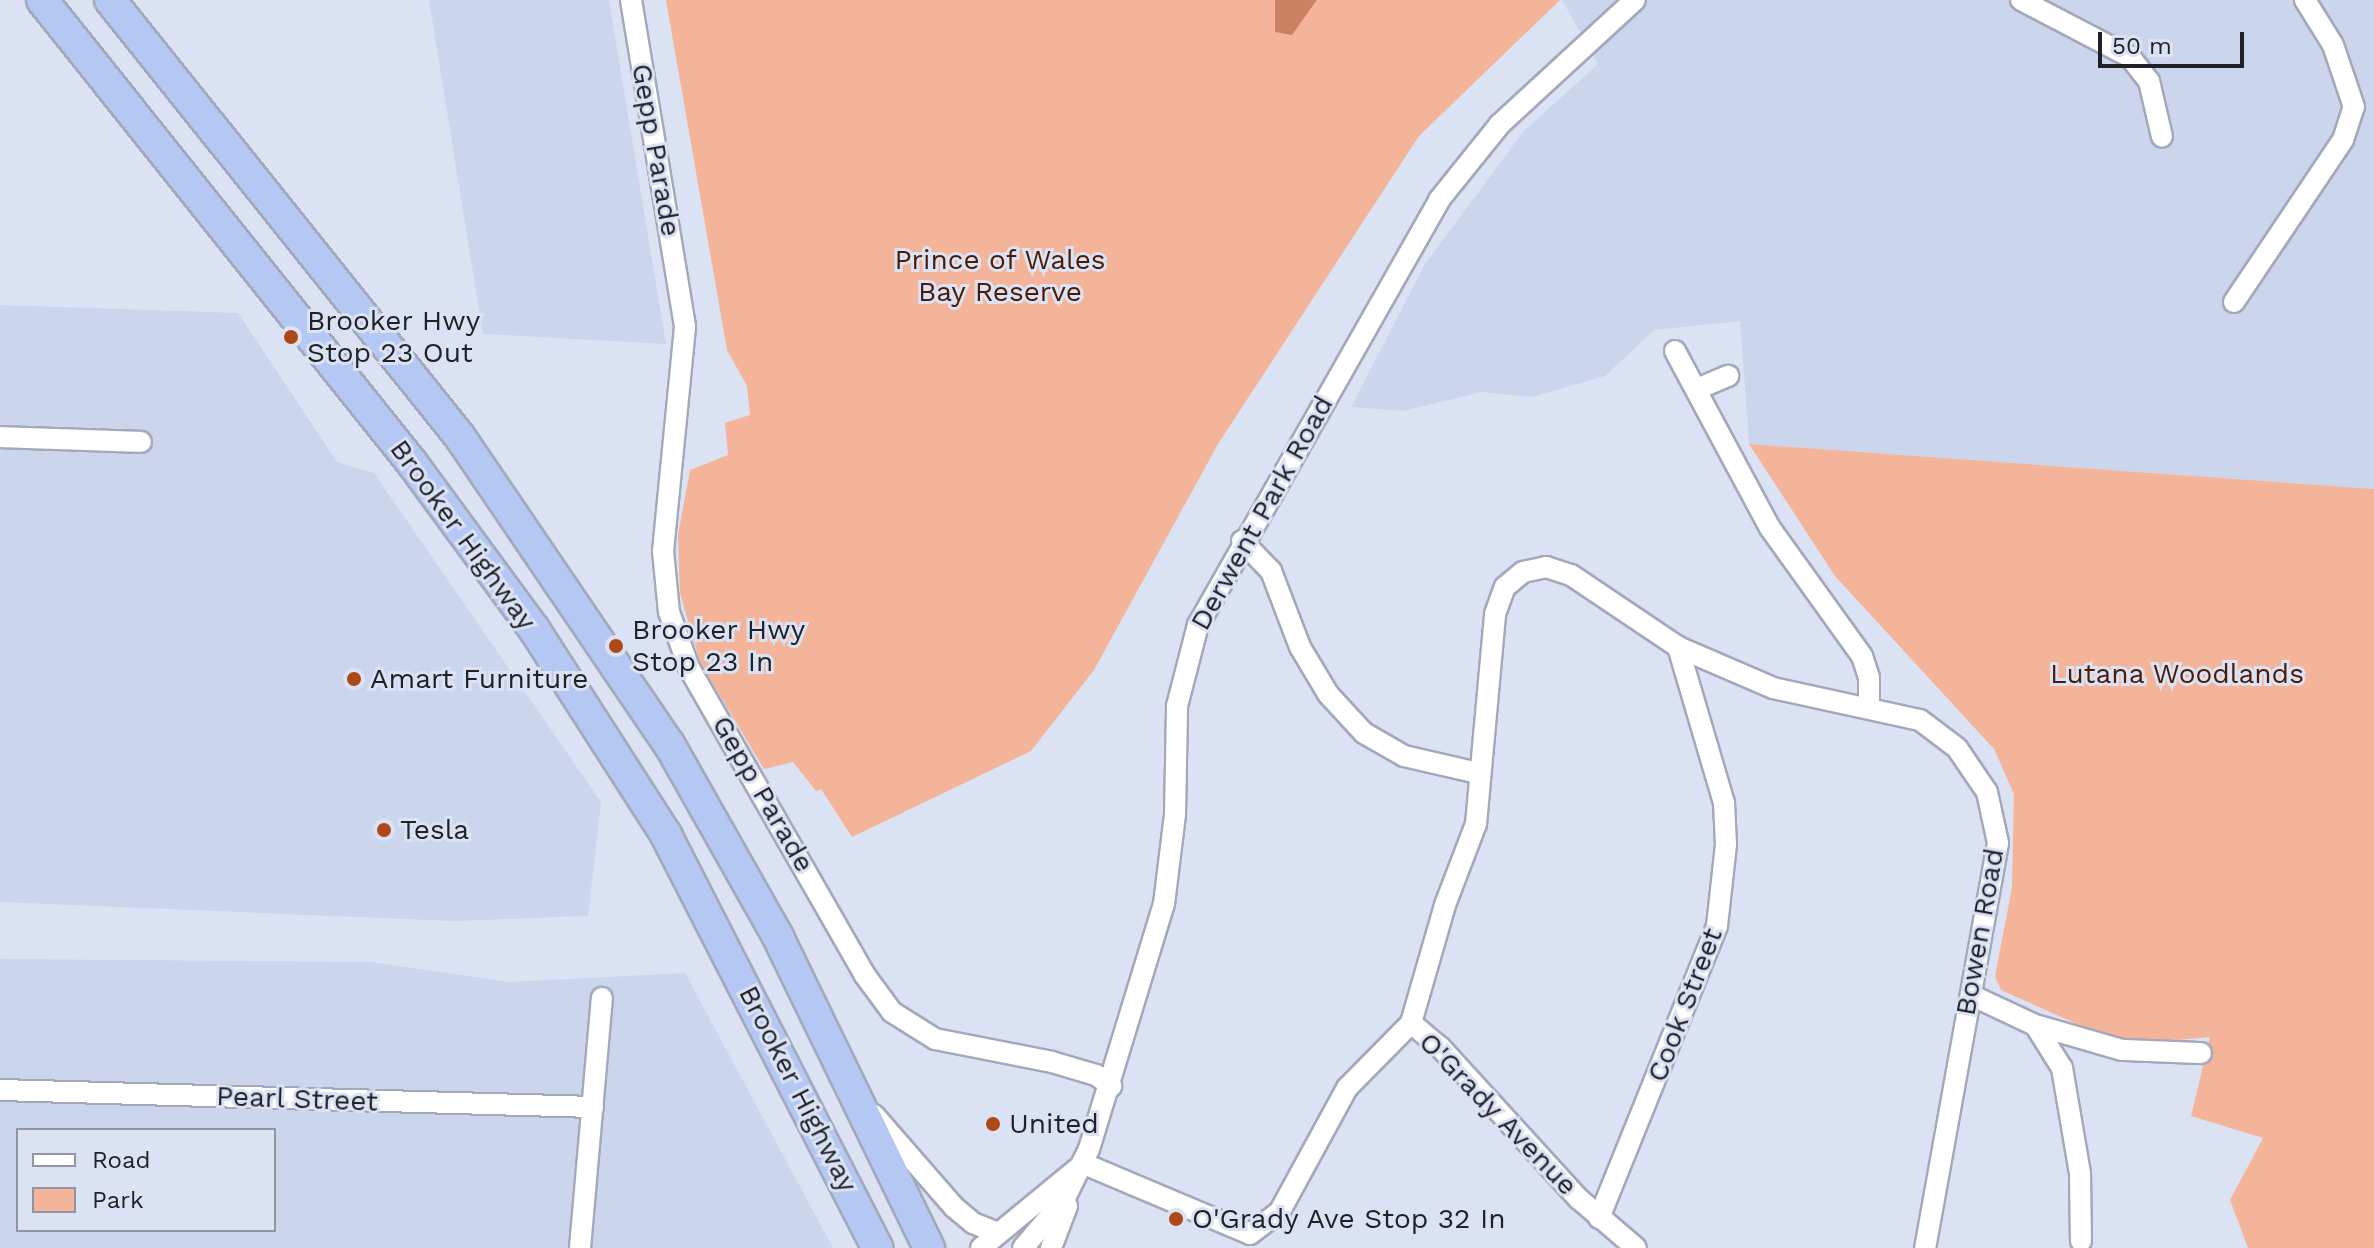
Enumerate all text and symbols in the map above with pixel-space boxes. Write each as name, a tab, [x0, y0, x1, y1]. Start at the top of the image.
scale bar	[2102, 16, 2248, 66]
text: 50 m	[2112, 32, 2172, 60]
street label: Gepp Parade	[624, 61, 688, 239]
park label: Prince of Wales Bay Reserve	[894, 243, 1106, 309]
place label: Brooker Hwy Stop 23 Out	[307, 304, 481, 370]
marker: Brooker Hwy Stop 23 Out	[282, 328, 300, 346]
street label: Derwent Park Road	[1183, 390, 1341, 636]
street label: Brooker Highway	[382, 433, 544, 637]
place label: Brooker Hwy Stop 23 In	[632, 613, 806, 679]
marker: Brooker Hwy Stop 23 In	[607, 637, 625, 655]
park label: Lutana Woodlands	[2049, 657, 2305, 691]
place label: Amart Furniture	[370, 662, 588, 696]
marker: Amart Furniture	[345, 670, 363, 688]
street label: Gepp Parade	[705, 710, 821, 878]
place label: Tesla	[400, 813, 469, 847]
marker: Tesla	[375, 821, 393, 839]
street label: Bowen Road	[1949, 846, 2011, 1018]
street label: Cook Street	[1640, 923, 1730, 1087]
street label: Brooker Highway	[731, 980, 865, 1198]
street label: O'Grady Avenue	[1411, 1025, 1585, 1203]
street label: Pearl Street	[215, 1079, 379, 1119]
place label: United	[1009, 1107, 1099, 1141]
marker: United	[984, 1115, 1002, 1133]
legend	[16, 1128, 276, 1232]
text: Road	[92, 1146, 151, 1174]
text: Park	[92, 1186, 144, 1214]
place label: O'Grady Ave Stop 32 In	[1192, 1202, 1507, 1236]
marker: O'Grady Ave Stop 32 In	[1167, 1210, 1185, 1228]

